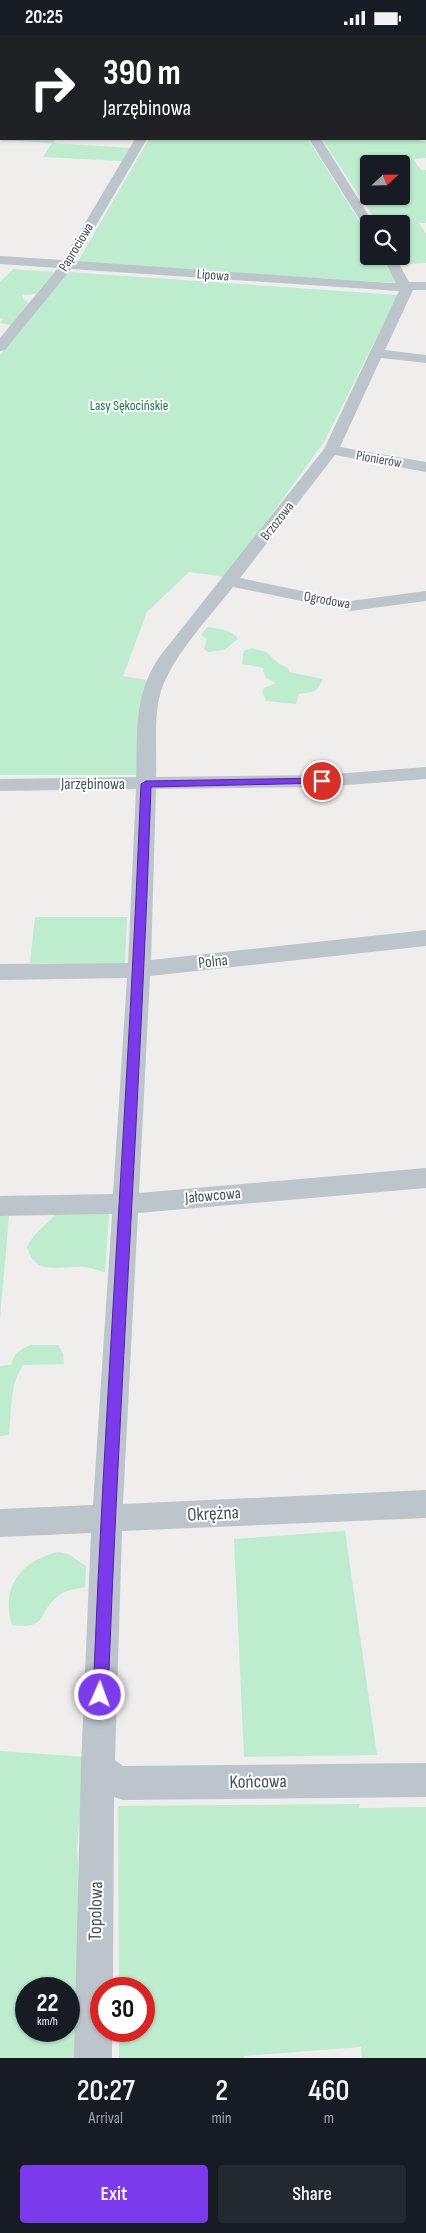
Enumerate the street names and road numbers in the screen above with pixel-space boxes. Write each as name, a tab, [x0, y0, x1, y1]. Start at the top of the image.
street label: Paprociowa	[55, 220, 97, 274]
street label: Lipowa	[196, 265, 230, 285]
street label: Pionierów	[355, 447, 403, 471]
street label: Brzozowa	[257, 498, 297, 544]
street label: Ogrodowa	[303, 588, 351, 612]
street label: Jarzębinowa	[60, 775, 125, 794]
street label: Polna	[197, 951, 229, 973]
street label: Jałowcowa	[183, 1184, 242, 1208]
street label: Okrężna	[187, 1501, 239, 1527]
street label: Końcowa	[229, 1770, 287, 1794]
street label: Topolowa	[84, 1881, 108, 1941]

